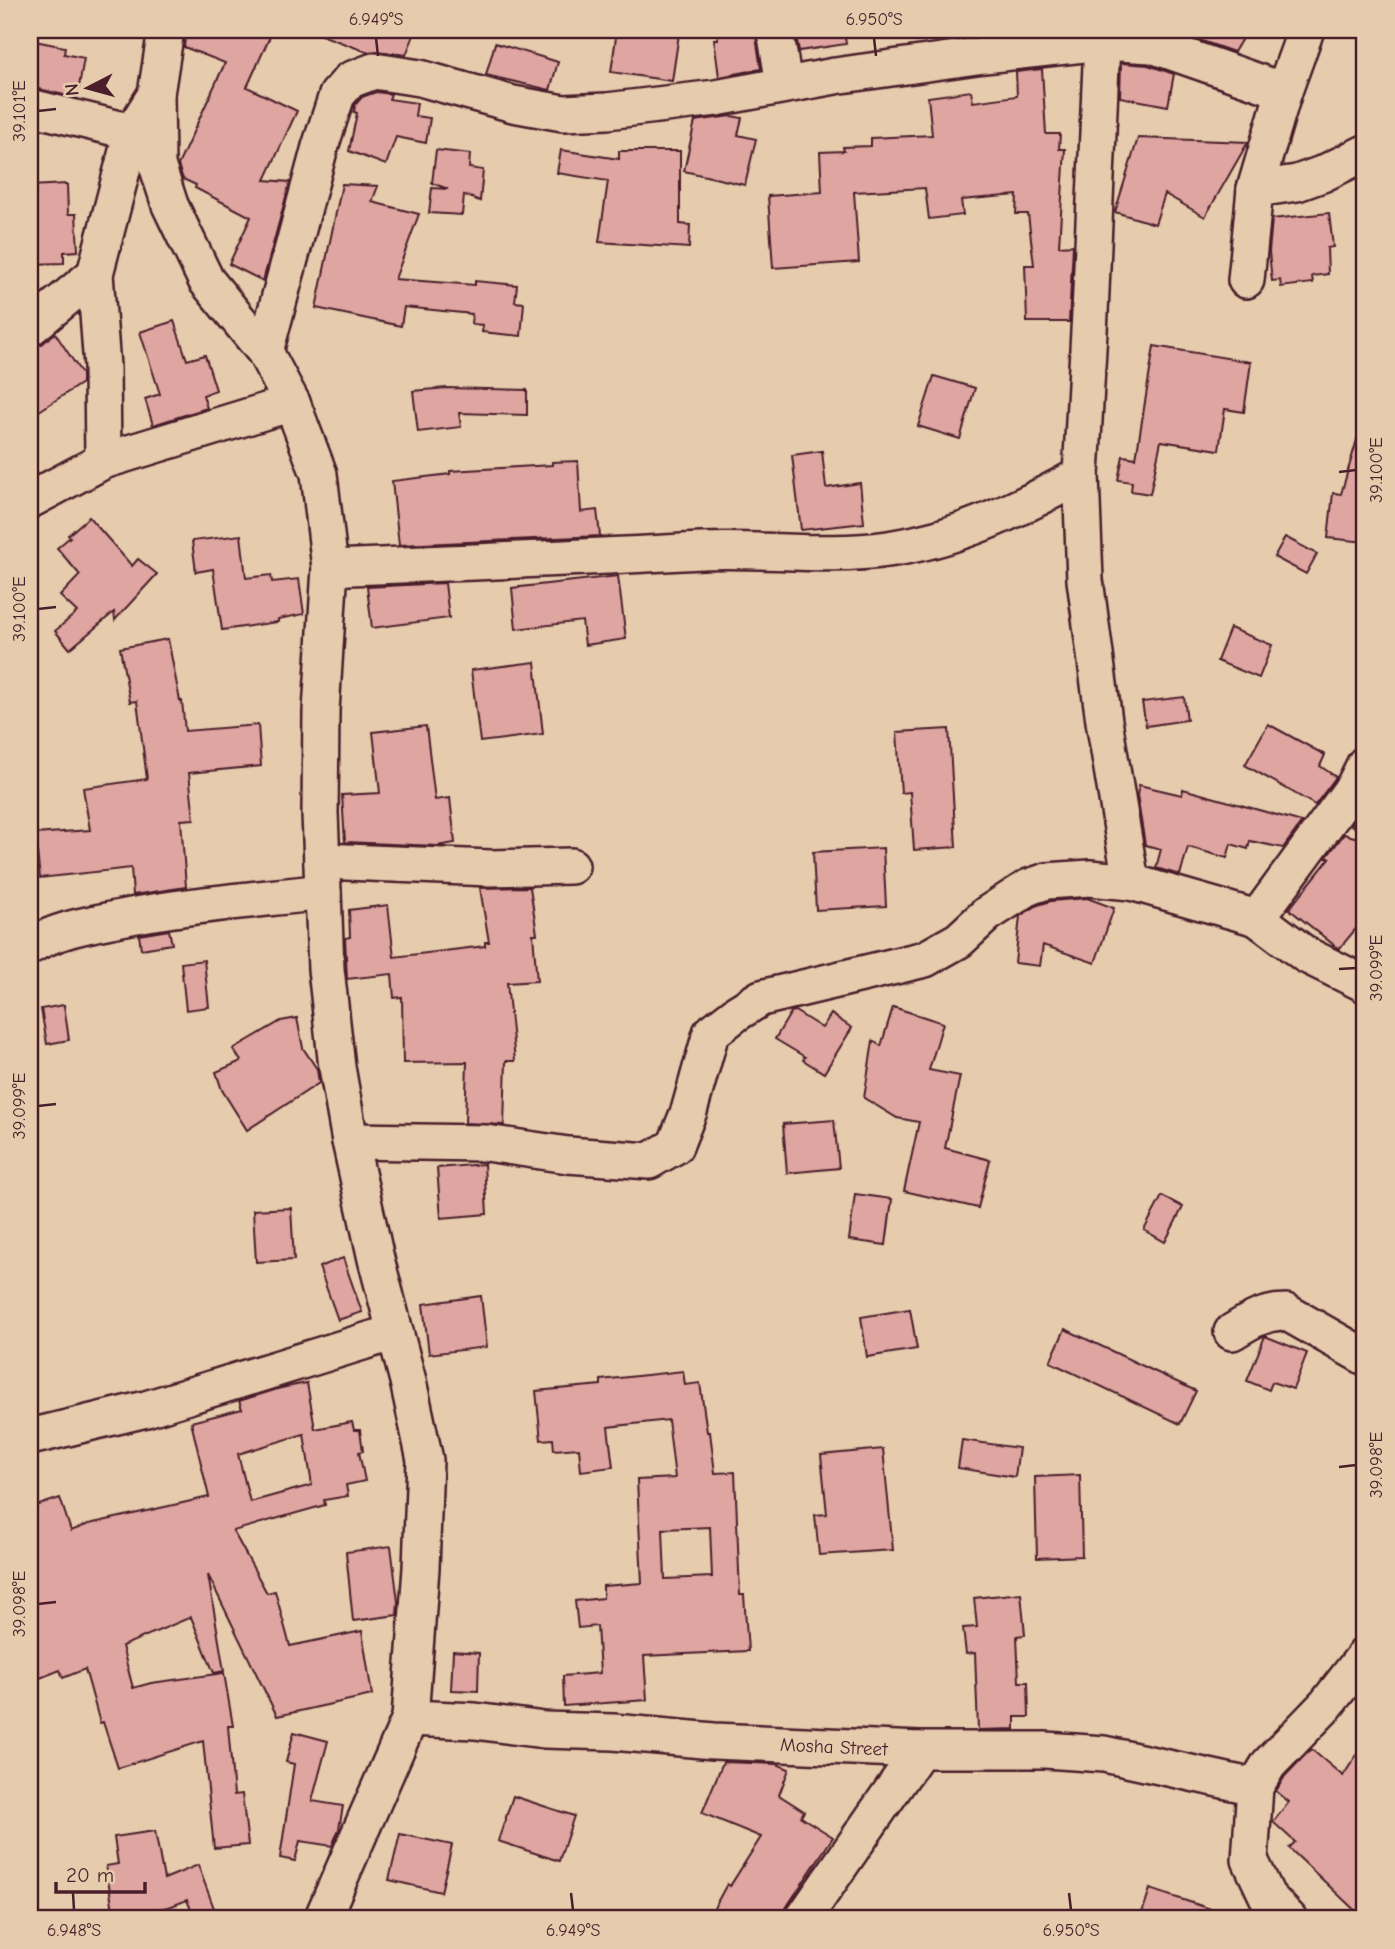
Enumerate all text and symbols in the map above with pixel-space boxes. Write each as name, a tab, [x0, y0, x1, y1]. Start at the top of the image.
text: 6.949°S	[349, 9, 403, 30]
text: 6.950°S	[845, 9, 903, 30]
north arrow	[52, 52, 122, 122]
text: 39.101°E	[9, 80, 30, 142]
text: N	[61, 82, 84, 97]
text: 39.100°E	[1366, 437, 1387, 503]
text: 39.100°E	[9, 576, 30, 642]
text: 39.099°E	[1366, 934, 1387, 1001]
text: 39.099°E	[9, 1072, 30, 1139]
text: 39.098°E	[1366, 1432, 1387, 1498]
text: 39.098°E	[9, 1571, 30, 1637]
street label: Mosha Street	[779, 1734, 889, 1761]
scale bar	[56, 1851, 145, 1895]
text: 20 m	[66, 1863, 114, 1887]
text: 6.948°S	[47, 1920, 101, 1941]
text: 6.949°S	[546, 1920, 600, 1941]
text: 6.950°S	[1042, 1920, 1100, 1941]

